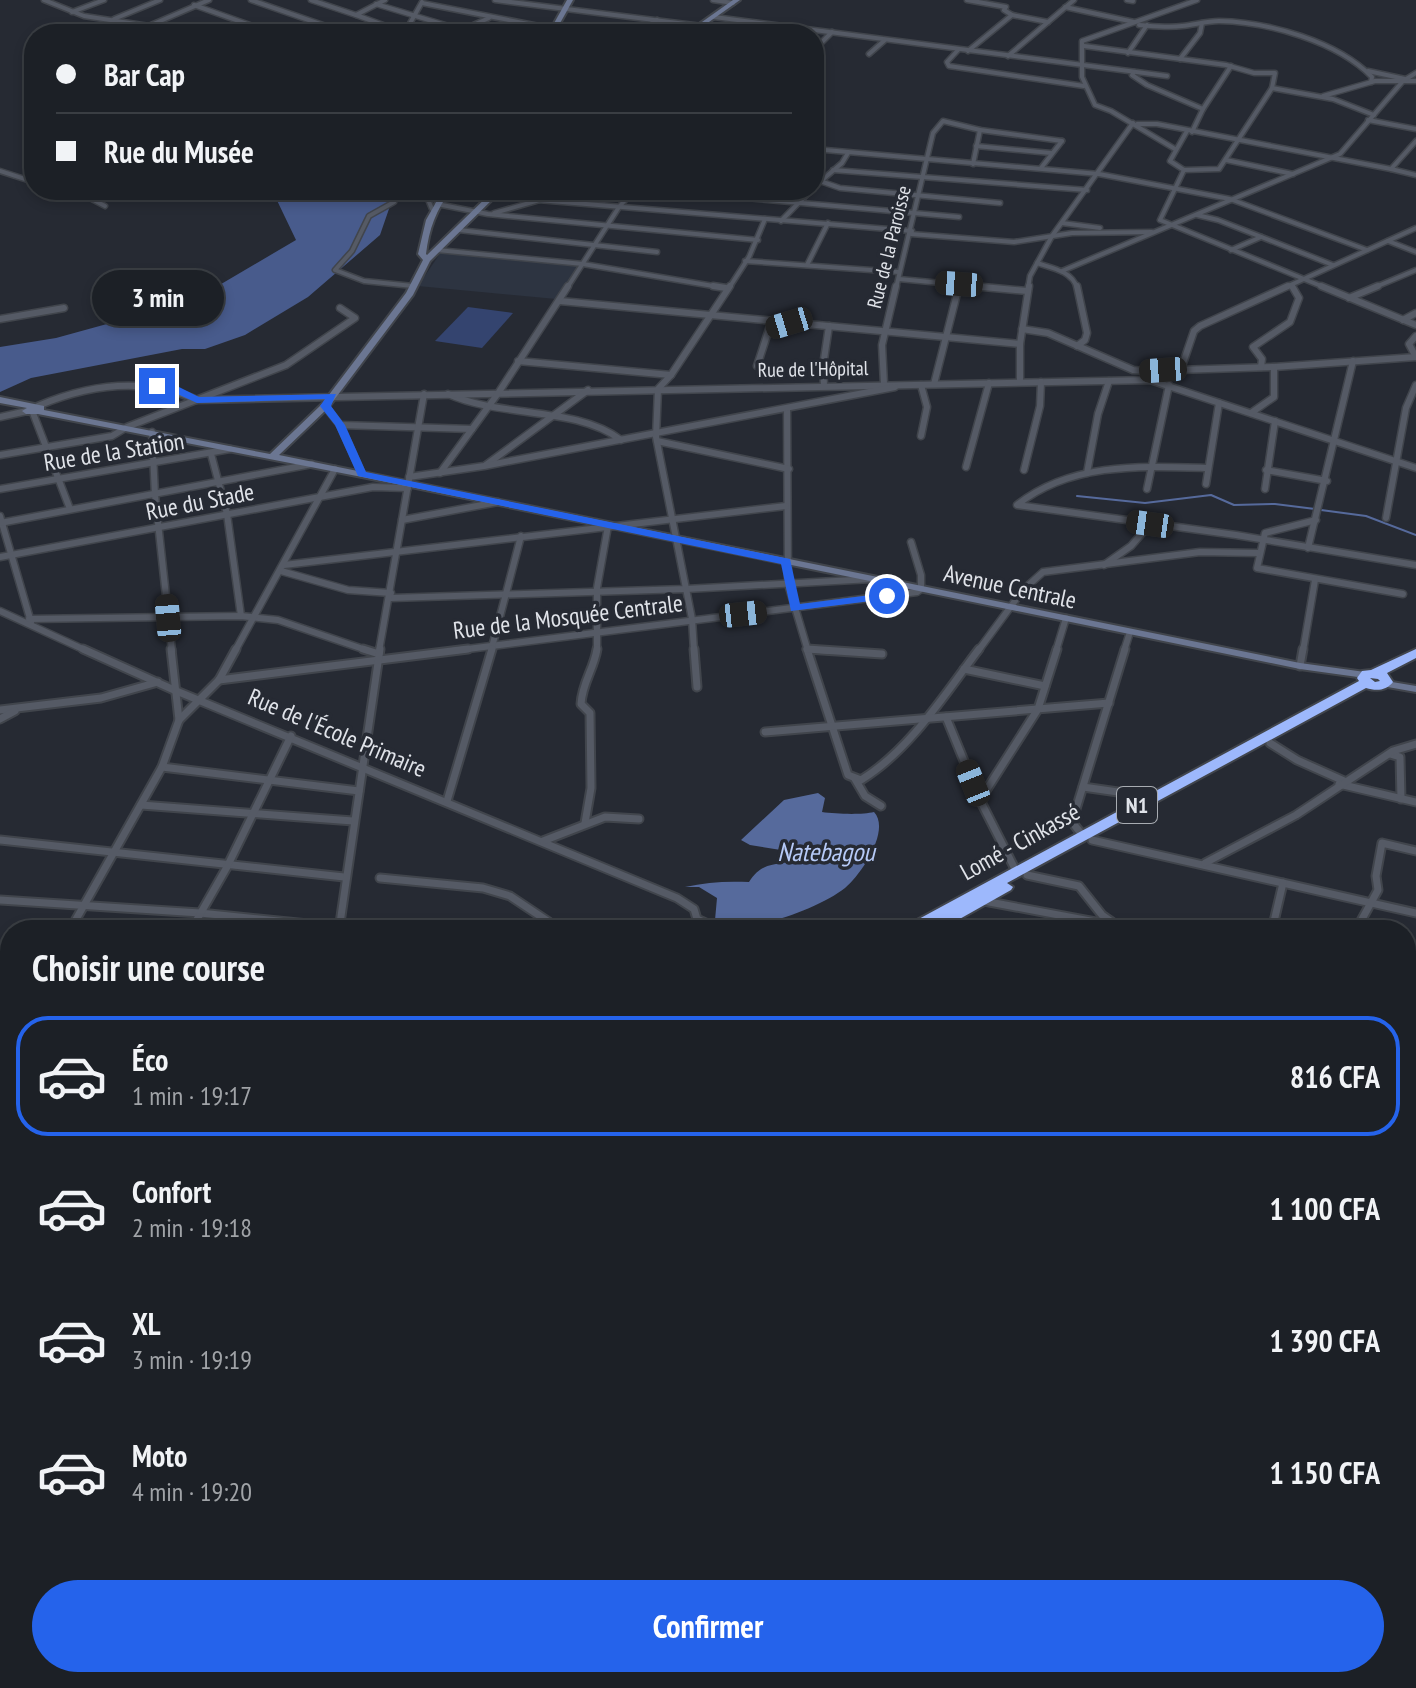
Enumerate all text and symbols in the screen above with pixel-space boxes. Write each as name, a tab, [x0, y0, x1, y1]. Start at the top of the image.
text: Bar Cap	[104, 55, 185, 94]
text: Rue du Musée	[104, 132, 254, 171]
street label: Rue de la Paroisse	[861, 183, 917, 311]
callout: 3 min	[91, 270, 223, 326]
car	[934, 270, 984, 298]
text: 3 min	[132, 281, 184, 314]
car	[763, 305, 815, 341]
street label: Rue de l'Hôpital	[757, 355, 869, 383]
car	[1138, 356, 1188, 384]
route end	[139, 368, 175, 404]
street label: Rue de la Station	[41, 425, 186, 478]
street label: Rue du Stade	[143, 476, 257, 527]
car	[1125, 509, 1175, 539]
street label: Avenue Centrale	[941, 557, 1079, 616]
route start	[869, 578, 905, 614]
street label: Rue de la Mosquée Centrale	[451, 587, 684, 646]
car	[154, 593, 182, 643]
car	[718, 600, 768, 628]
street label: Rue de l'École Primaire	[243, 681, 431, 784]
car	[953, 756, 993, 810]
road number: N1	[1117, 787, 1157, 823]
street label: Lomé - Cinkassé	[955, 796, 1085, 887]
water label: Natebagou	[777, 835, 876, 868]
text: Choisir une course	[32, 944, 265, 991]
icon: car	[36, 1040, 108, 1112]
text: Éco	[132, 1040, 168, 1079]
text: 816 CFA	[1290, 1057, 1380, 1096]
text: 1 min · 19:17	[132, 1079, 252, 1112]
icon: car	[36, 1172, 108, 1244]
text: Confort	[132, 1172, 211, 1211]
text: 1 100 CFA	[1269, 1189, 1380, 1228]
text: 2 min · 19:18	[132, 1211, 252, 1244]
icon: car	[36, 1304, 108, 1376]
text: XL	[132, 1304, 161, 1343]
text: 1 390 CFA	[1269, 1321, 1380, 1360]
text: 3 min · 19:19	[132, 1343, 252, 1376]
icon: car	[36, 1436, 108, 1508]
text: Moto	[132, 1436, 187, 1475]
text: 1 150 CFA	[1269, 1453, 1380, 1492]
text: 4 min · 19:20	[132, 1475, 252, 1508]
button: Confirmer	[32, 1580, 1384, 1672]

